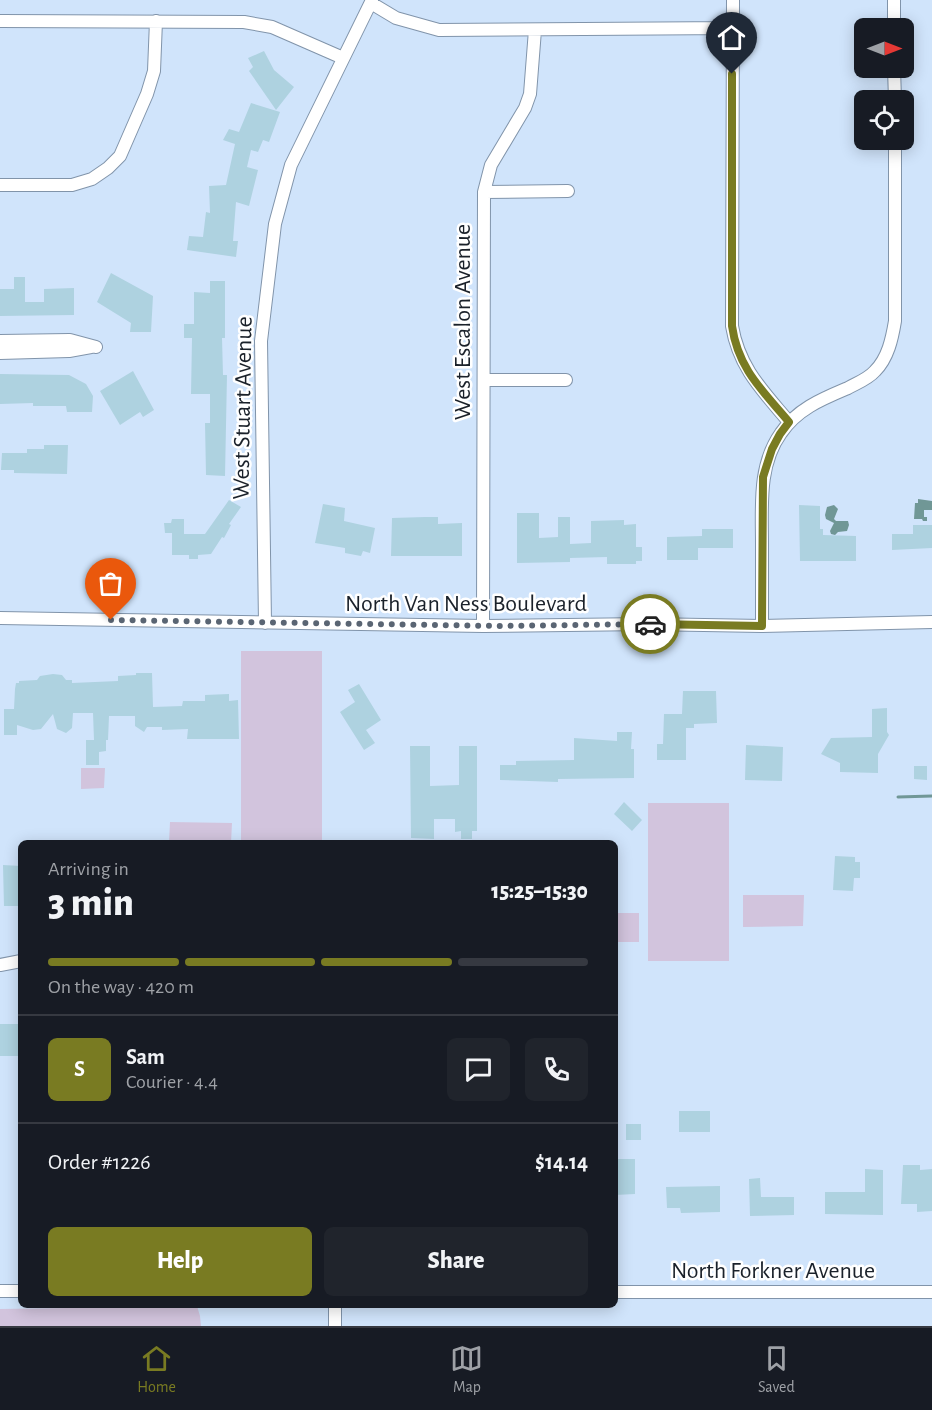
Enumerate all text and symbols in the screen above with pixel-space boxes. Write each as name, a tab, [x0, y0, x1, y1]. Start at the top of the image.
pin	[706, 12, 757, 74]
north arrow	[854, 18, 914, 78]
map controls	[854, 18, 914, 150]
icon: home	[715, 21, 748, 54]
button: locate	[854, 90, 914, 150]
street label: West Escalon Avenue	[451, 224, 475, 420]
street label: West Stuart Avenue	[229, 316, 257, 500]
pin	[85, 558, 136, 620]
icon: bag	[94, 567, 127, 600]
street label: North Van Ness Boulevard	[345, 592, 587, 616]
courier	[620, 594, 680, 654]
icon: car	[634, 608, 667, 641]
text: Arriving in	[48, 859, 129, 879]
text: 15:25–15:30	[491, 880, 588, 902]
text: 3 min	[48, 884, 134, 923]
text: On the way · 420 m	[48, 977, 194, 997]
button: chat	[447, 1038, 510, 1101]
button: phone	[525, 1038, 588, 1101]
text: Sam	[126, 1046, 165, 1068]
text: S	[74, 1058, 85, 1080]
text: Courier · 4.4	[126, 1072, 218, 1092]
text: Order #1226	[48, 1151, 151, 1173]
text: $14.14	[535, 1151, 588, 1173]
button: Help	[48, 1227, 312, 1296]
button: Share	[324, 1227, 588, 1296]
street label: North Forkner Avenue	[671, 1259, 875, 1283]
tab: Home	[137, 1342, 176, 1397]
tab: Map	[450, 1342, 483, 1397]
tab: Saved	[758, 1342, 795, 1397]

